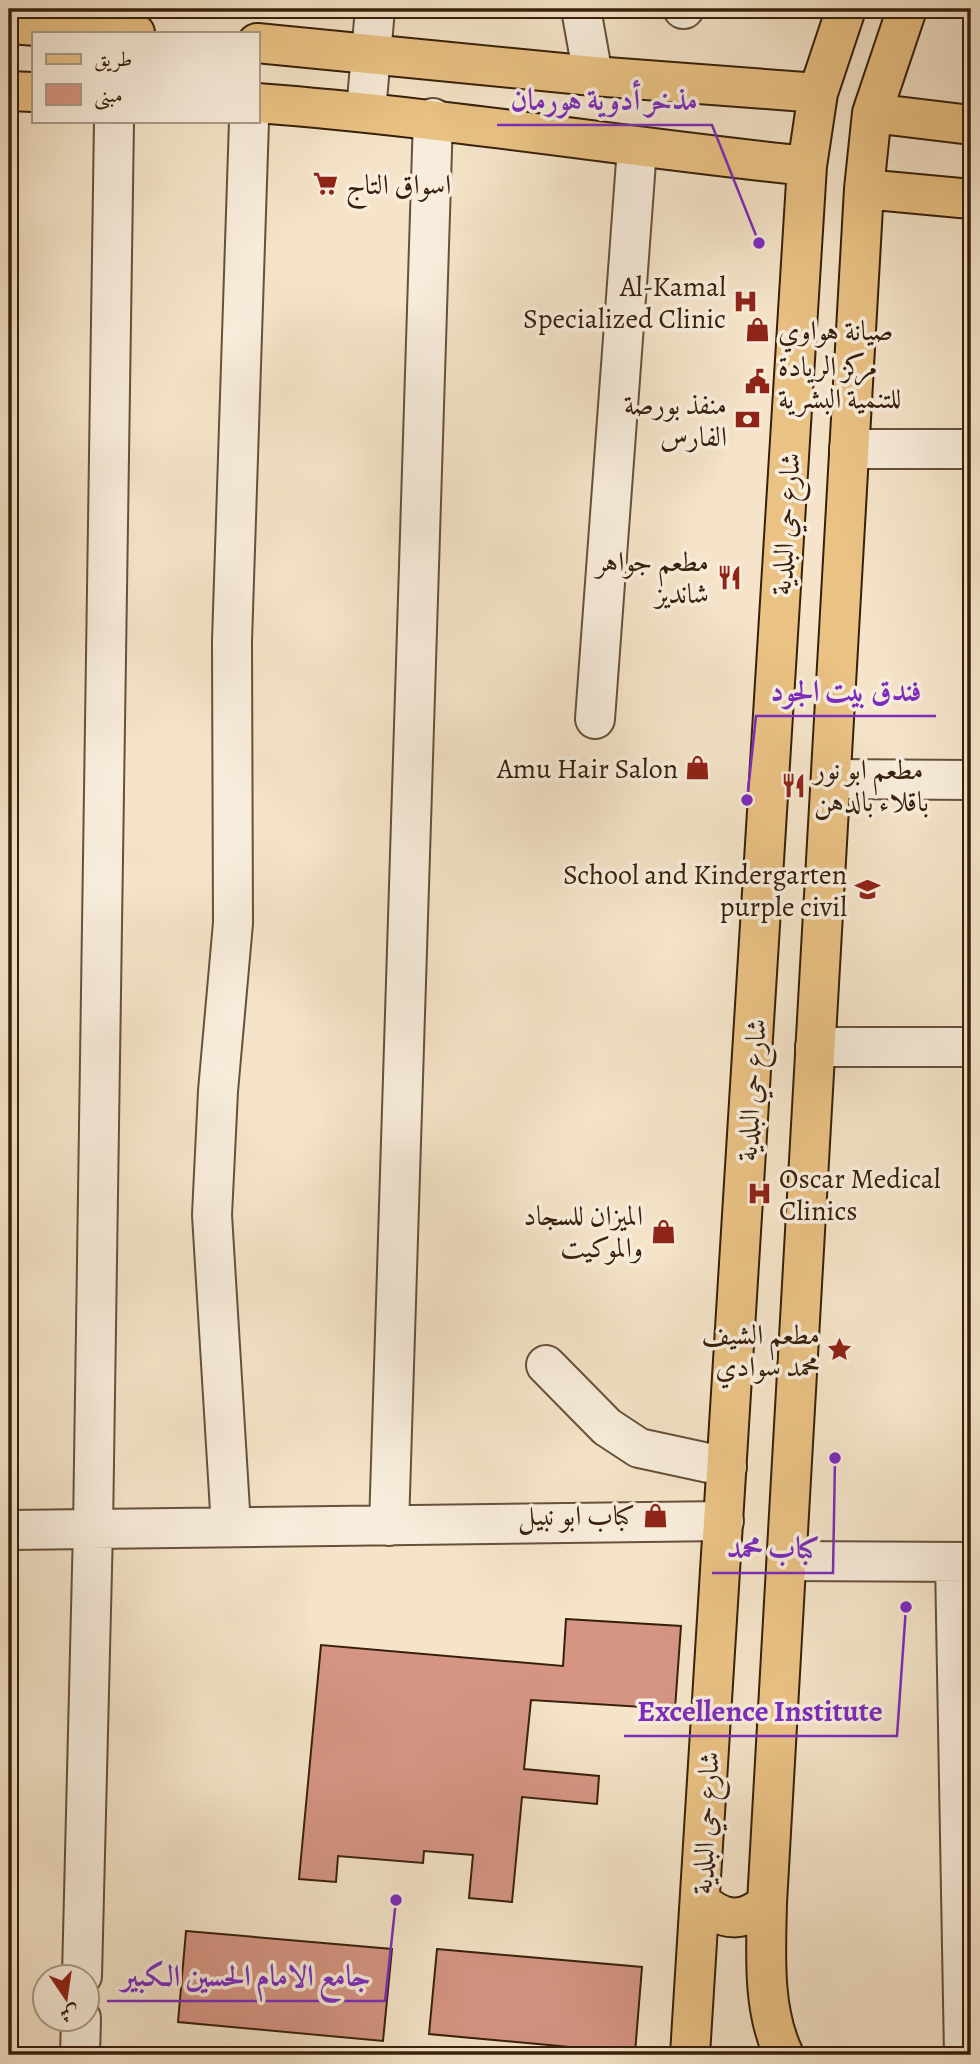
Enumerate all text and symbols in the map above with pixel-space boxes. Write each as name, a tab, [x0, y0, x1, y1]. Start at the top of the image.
legend	[32, 32, 259, 122]
text: طريق	[94, 45, 132, 73]
callout: مذخر أدوية هورمان	[497, 74, 712, 125]
text: مذخر أدوية هورمان	[510, 79, 698, 120]
text: مبنى	[94, 81, 123, 110]
place label: اسواق التاج	[346, 166, 451, 210]
supermarket icon: اسواق التاج	[312, 170, 340, 198]
place label: Al-Kamal Specialized Clinic	[523, 268, 726, 338]
hospital icon: Al-Kamal Specialized Clinic	[732, 288, 760, 316]
place label: صيانة هواوي	[778, 312, 893, 353]
shop icon: صيانة هواوي	[744, 316, 772, 344]
place label: مركز الريادة للتنمية البشرية	[778, 348, 902, 418]
public building icon: مركز الريادة للتنمية البشرية	[744, 368, 772, 396]
place label: منفذ بورصة الفارس	[624, 386, 727, 456]
bank icon: منفذ بورصة الفارس	[733, 406, 761, 434]
street label: شارع حي البلدية	[762, 451, 814, 597]
place label: مطعم جواهر شانديز	[593, 543, 709, 613]
restaurant icon: مطعم جواهر شانديز	[715, 563, 743, 591]
callout: فندق بيت الجود	[756, 665, 936, 716]
text: فندق بيت الجود	[770, 671, 922, 711]
place label: Amu Hair Salon	[496, 750, 678, 788]
place label: مطعم ابو نور باقلاء بالدهن	[811, 751, 929, 821]
shop icon: Amu Hair Salon	[684, 754, 712, 782]
restaurant icon: مطعم ابو نور باقلاء بالدهن	[780, 771, 808, 799]
place label: School and Kindergarten purple civil	[563, 856, 847, 926]
school or university icon: School and Kindergarten purple civil	[853, 876, 881, 904]
street label: شارع حي البلدية	[728, 1017, 780, 1163]
place label: Oscar Medical Clinics	[779, 1160, 941, 1230]
hospital icon: Oscar Medical Clinics	[745, 1180, 773, 1208]
place label: الميزان للسجاد والموكيت	[523, 1197, 643, 1267]
shop icon: الميزان للسجاد والموكيت	[649, 1217, 677, 1245]
place label: مطعم الشيف محمد سوادي	[701, 1316, 820, 1389]
place icon: مطعم الشيف محمد سوادي	[826, 1336, 854, 1364]
place label: كباب ابو نبيل	[518, 1497, 635, 1535]
shop icon: كباب ابو نبيل	[641, 1501, 669, 1529]
callout: كباب محمد	[712, 1522, 833, 1573]
text: كباب محمد	[727, 1528, 819, 1568]
callout: Excellence Institute	[624, 1685, 897, 1736]
text: Excellence Institute	[637, 1691, 883, 1731]
street label: شارع حي البلدية	[683, 1751, 733, 1896]
callout: جامع الامام الحسين الكبير	[107, 1950, 385, 2001]
text: جامع الامام الحسين الكبير	[118, 1956, 371, 2003]
north arrow	[32, 1962, 102, 2032]
text: ش	[57, 1999, 82, 2028]

